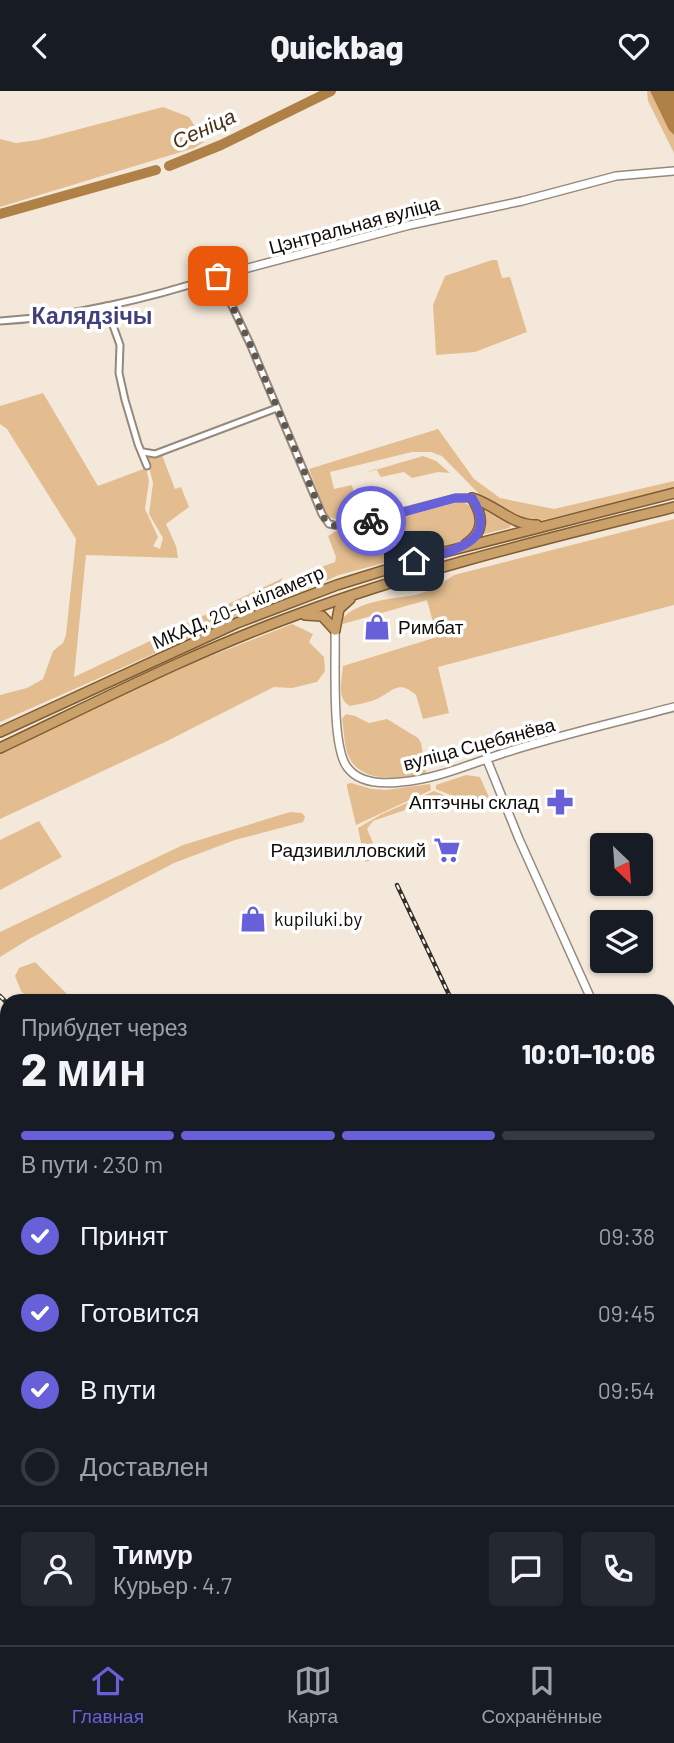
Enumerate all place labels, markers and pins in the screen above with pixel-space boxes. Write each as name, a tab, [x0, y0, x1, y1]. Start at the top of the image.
pin	[188, 246, 248, 306]
pin	[384, 531, 444, 591]
shop icon: Римбат	[362, 612, 392, 642]
place label: Римбат	[398, 615, 464, 638]
pharmacy icon: Аптэчны склад	[545, 787, 575, 817]
place label: Аптэчны склад	[409, 790, 539, 813]
supermarket icon: Радзивилловский	[432, 835, 462, 865]
place label: Радзивилловский	[270, 838, 426, 861]
shop icon: kupiluki.by	[238, 904, 268, 934]
place label: kupiluki.by	[274, 907, 362, 930]

